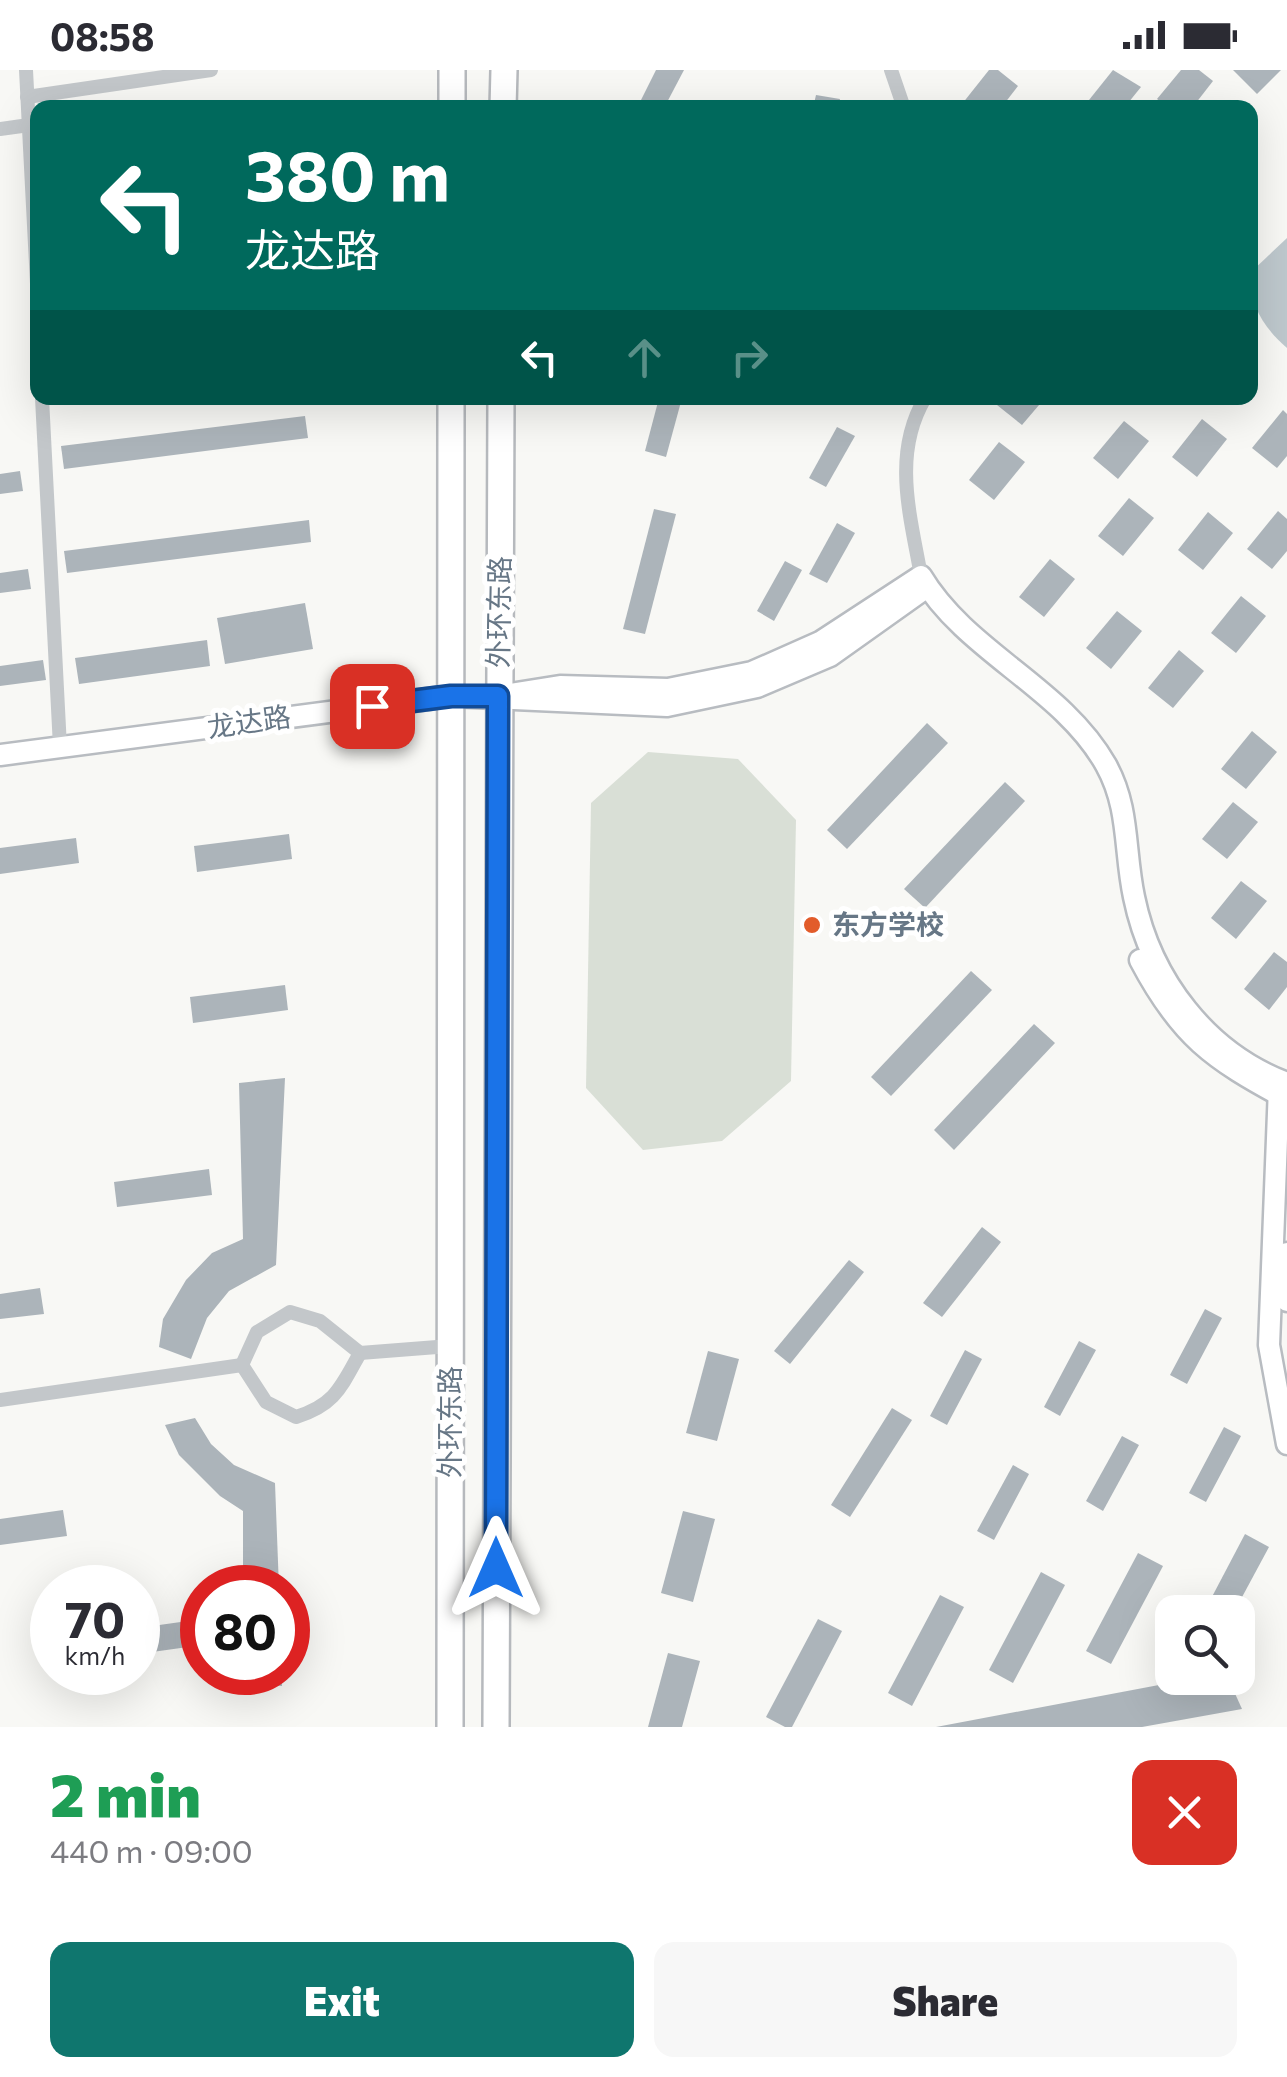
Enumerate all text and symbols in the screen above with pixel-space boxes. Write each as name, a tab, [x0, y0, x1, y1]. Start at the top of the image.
text: 08:58	[50, 12, 154, 59]
text: 380 m	[245, 130, 450, 215]
icon: left	[80, 140, 210, 270]
text: 龙达路	[245, 221, 380, 276]
icon: left	[512, 330, 567, 385]
icon: ahead	[617, 330, 672, 385]
icon: right	[722, 330, 777, 385]
street label: 外环东路	[480, 556, 516, 668]
pin	[330, 664, 415, 749]
icon: arrive	[345, 679, 400, 734]
street label: 龙达路	[205, 698, 293, 744]
place label: 东方学校	[832, 907, 944, 941]
marker: 东方学校	[801, 914, 823, 936]
street label: 外环东路	[432, 1366, 466, 1478]
position arrow	[444, 1516, 548, 1620]
speed limit sign: 80	[180, 1565, 310, 1695]
text: 70	[65, 1587, 125, 1648]
map controls	[1155, 1595, 1255, 1695]
button: search	[1155, 1595, 1255, 1695]
text: km/h	[65, 1640, 125, 1670]
text: 2 min	[50, 1756, 201, 1829]
button: close	[1132, 1760, 1237, 1865]
text: 440 m · 09:00	[50, 1830, 253, 1870]
button: Exit	[50, 1942, 634, 2057]
button: Share	[654, 1942, 1237, 2057]

